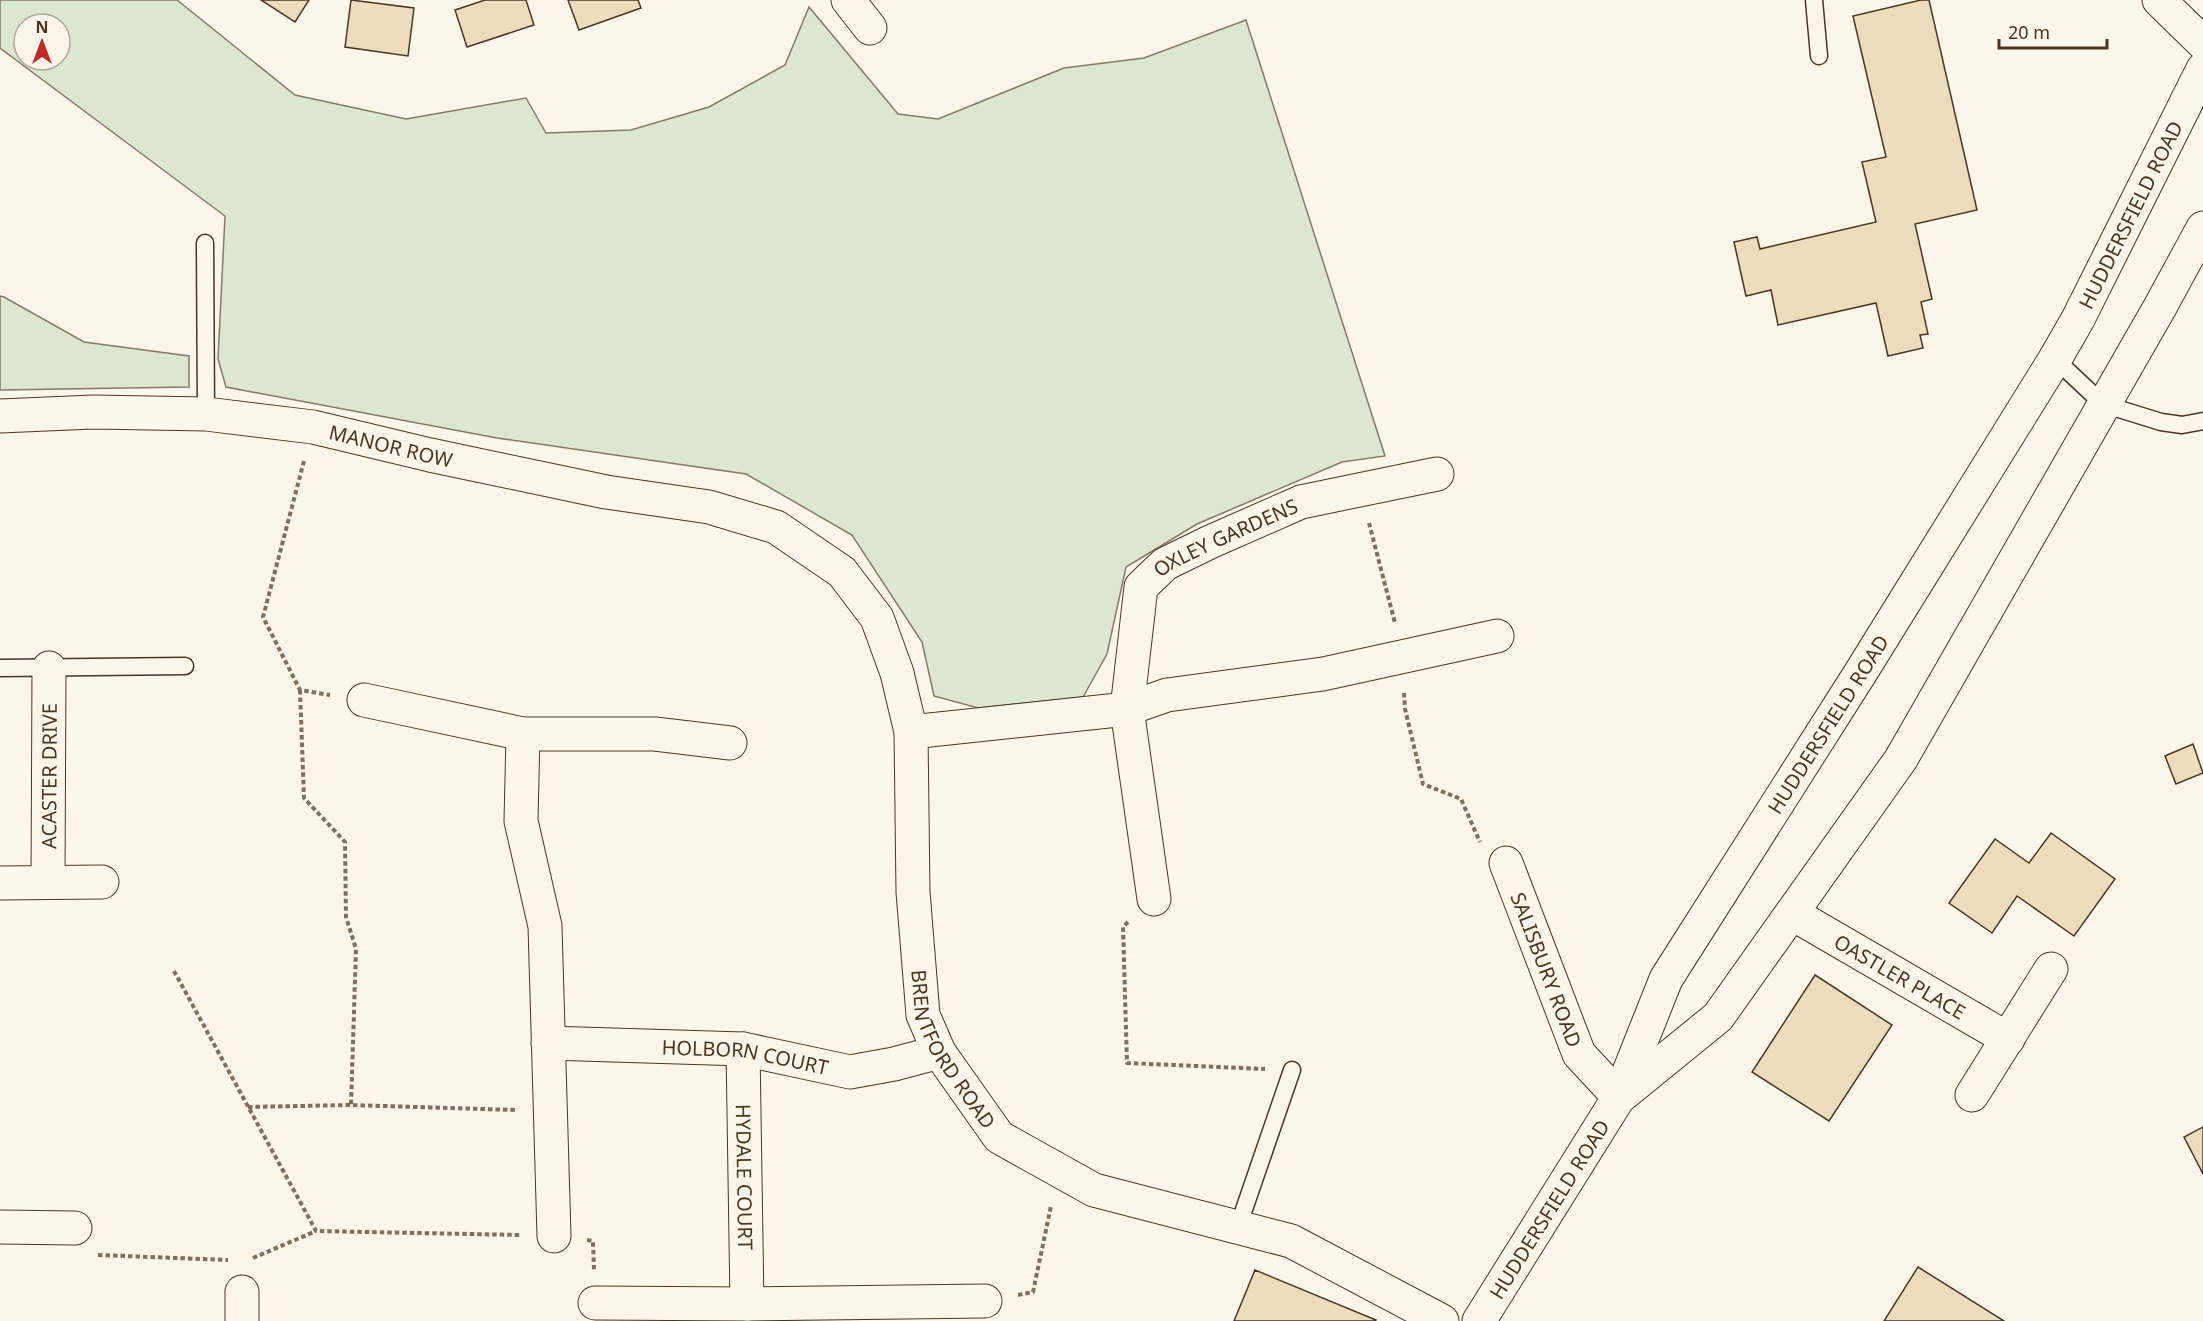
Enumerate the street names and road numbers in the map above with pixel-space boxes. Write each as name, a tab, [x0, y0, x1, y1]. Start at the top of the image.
street label: HUDDERSFIELD ROAD	[2072, 116, 2189, 313]
street label: MANOR ROW	[327, 418, 455, 473]
street label: OXLEY GARDENS	[1147, 492, 1302, 582]
street label: HUDDERSFIELD ROAD	[1761, 630, 1894, 819]
street label: ACASTER DRIVE	[35, 703, 62, 849]
street label: SALISBURY ROAD	[1505, 888, 1589, 1051]
street label: OASTLER PLACE	[1829, 927, 1971, 1025]
street label: BRENTFORD ROAD	[906, 969, 1002, 1134]
street label: HOLBORN COURT	[661, 1033, 831, 1081]
street label: HYDALE COURT	[730, 1104, 760, 1250]
street label: HUDDERSFIELD ROAD	[1483, 1114, 1615, 1304]

